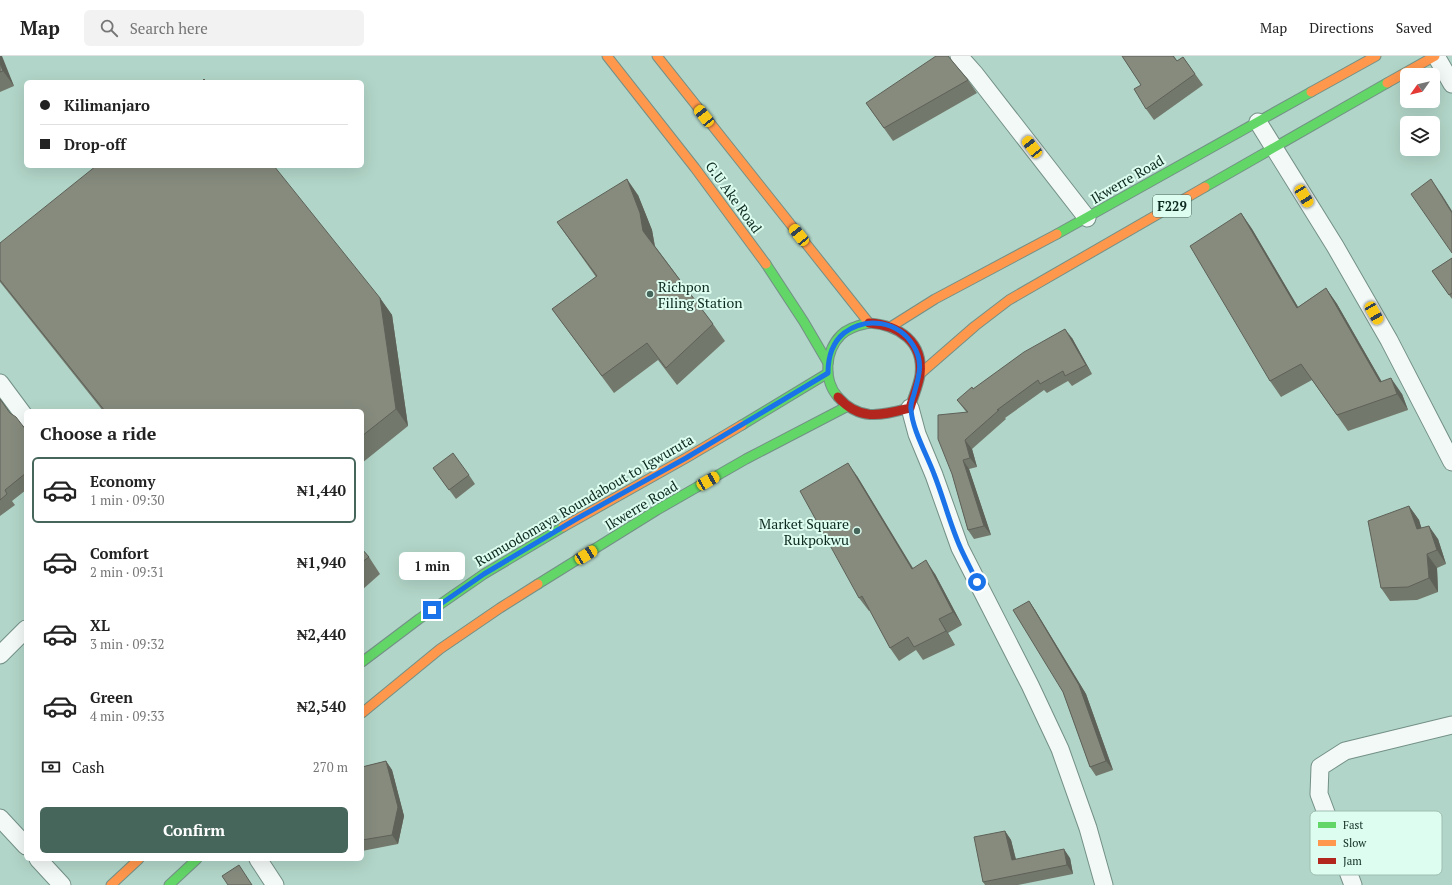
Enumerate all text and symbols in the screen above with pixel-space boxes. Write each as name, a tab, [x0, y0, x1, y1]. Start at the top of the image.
search box	[84, 10, 364, 46]
text: Map	[20, 15, 60, 40]
icon: search	[98, 17, 120, 39]
text: Search here	[130, 18, 208, 38]
text: Map	[1260, 18, 1287, 37]
text: Directions	[1309, 18, 1374, 37]
text: Saved	[1396, 18, 1432, 37]
north arrow	[1400, 68, 1440, 108]
map controls	[1400, 68, 1440, 156]
text: Kilimanjaro	[64, 95, 150, 115]
car	[692, 103, 716, 129]
button: layers	[1400, 116, 1440, 156]
text: Drop-off	[64, 134, 126, 154]
car	[1020, 134, 1044, 160]
street label: Ikwerre Road	[1087, 150, 1167, 208]
street label: G.U Ake Road	[702, 157, 767, 237]
car	[1293, 183, 1315, 209]
road number: F229	[1153, 195, 1191, 217]
car	[787, 222, 811, 248]
place label: Richpon Filing Station	[658, 277, 743, 312]
marker: Richpon Filing Station	[645, 289, 655, 299]
car	[1363, 300, 1385, 326]
text: Choose a ride	[40, 421, 156, 445]
street label: Rumuodomaya Roundabout to Igwuruta	[471, 429, 697, 571]
car	[695, 470, 721, 492]
text: Economy	[90, 471, 155, 491]
icon: car	[42, 472, 78, 508]
street label: Ikwerre Road	[601, 476, 681, 534]
text: ₦1,440	[297, 480, 346, 500]
text: 1 min · 09:30	[90, 491, 164, 509]
place label: Market Square Rukpokwu	[759, 514, 849, 549]
marker: Market Square Rukpokwu	[852, 526, 862, 536]
text: Comfort	[90, 543, 149, 563]
icon: car	[42, 544, 78, 580]
car	[573, 544, 599, 566]
text: ₦1,940	[297, 552, 346, 572]
callout: 1 min	[399, 552, 465, 580]
text: 1 min	[414, 557, 450, 575]
text: 2 min · 09:31	[90, 563, 164, 581]
route start	[968, 573, 986, 591]
route end	[423, 601, 441, 619]
text: XL	[90, 615, 110, 635]
icon: car	[42, 616, 78, 652]
text: ₦2,440	[297, 624, 346, 644]
text: 3 min · 09:32	[90, 635, 164, 653]
text: Green	[90, 687, 133, 707]
icon: car	[42, 688, 78, 724]
text: ₦2,540	[297, 696, 346, 716]
text: 4 min · 09:33	[90, 707, 164, 725]
icon: cash	[40, 756, 62, 778]
text: Cash	[72, 757, 105, 777]
text: 270 m	[313, 758, 348, 776]
button: Confirm	[40, 807, 348, 853]
legend	[1310, 811, 1442, 875]
text: Fast	[1343, 818, 1363, 832]
text: Slow	[1343, 836, 1367, 850]
text: Jam	[1343, 854, 1362, 868]

